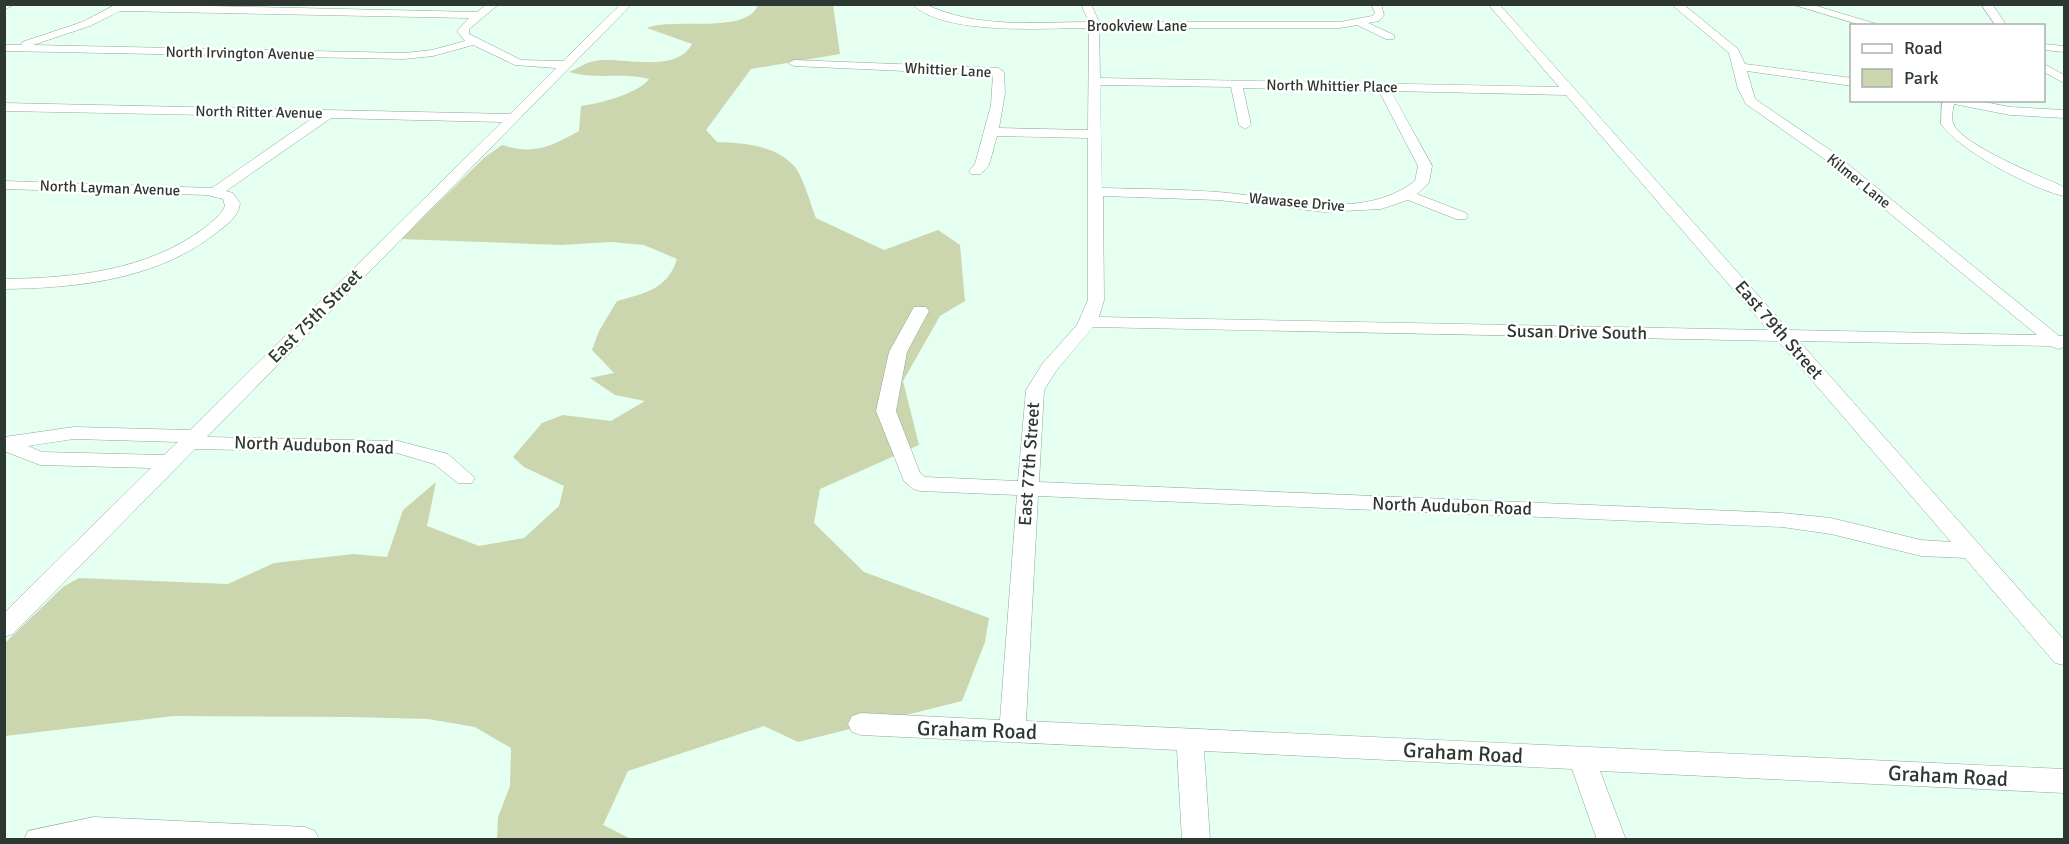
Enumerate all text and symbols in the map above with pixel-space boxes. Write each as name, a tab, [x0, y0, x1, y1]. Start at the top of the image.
street label: Brookview Lane	[1087, 17, 1187, 35]
legend	[1850, 24, 2045, 102]
text: Road	[1904, 37, 1943, 59]
street label: North Irvington Avenue	[165, 43, 315, 63]
street label: Whittier Lane	[904, 59, 992, 81]
text: Park	[1904, 67, 1939, 89]
street label: North Whittier Place	[1266, 76, 1398, 96]
street label: North Ritter Avenue	[195, 102, 323, 122]
street label: Kilmer Lane	[1824, 150, 1894, 212]
street label: North Layman Avenue	[39, 177, 181, 199]
street label: Wawasee Drive	[1248, 189, 1346, 215]
street label: East 75th Street	[263, 264, 367, 368]
street label: East 79th Street	[1730, 276, 1828, 384]
street label: Susan Drive South	[1507, 320, 1647, 344]
street label: East 77th Street	[1014, 402, 1044, 526]
street label: North Audubon Road	[234, 431, 394, 459]
street label: North Audubon Road	[1372, 492, 1532, 520]
street label: Graham Road	[917, 715, 1037, 745]
street label: Graham Road	[1402, 737, 1524, 769]
street label: Graham Road	[1887, 760, 2009, 792]

